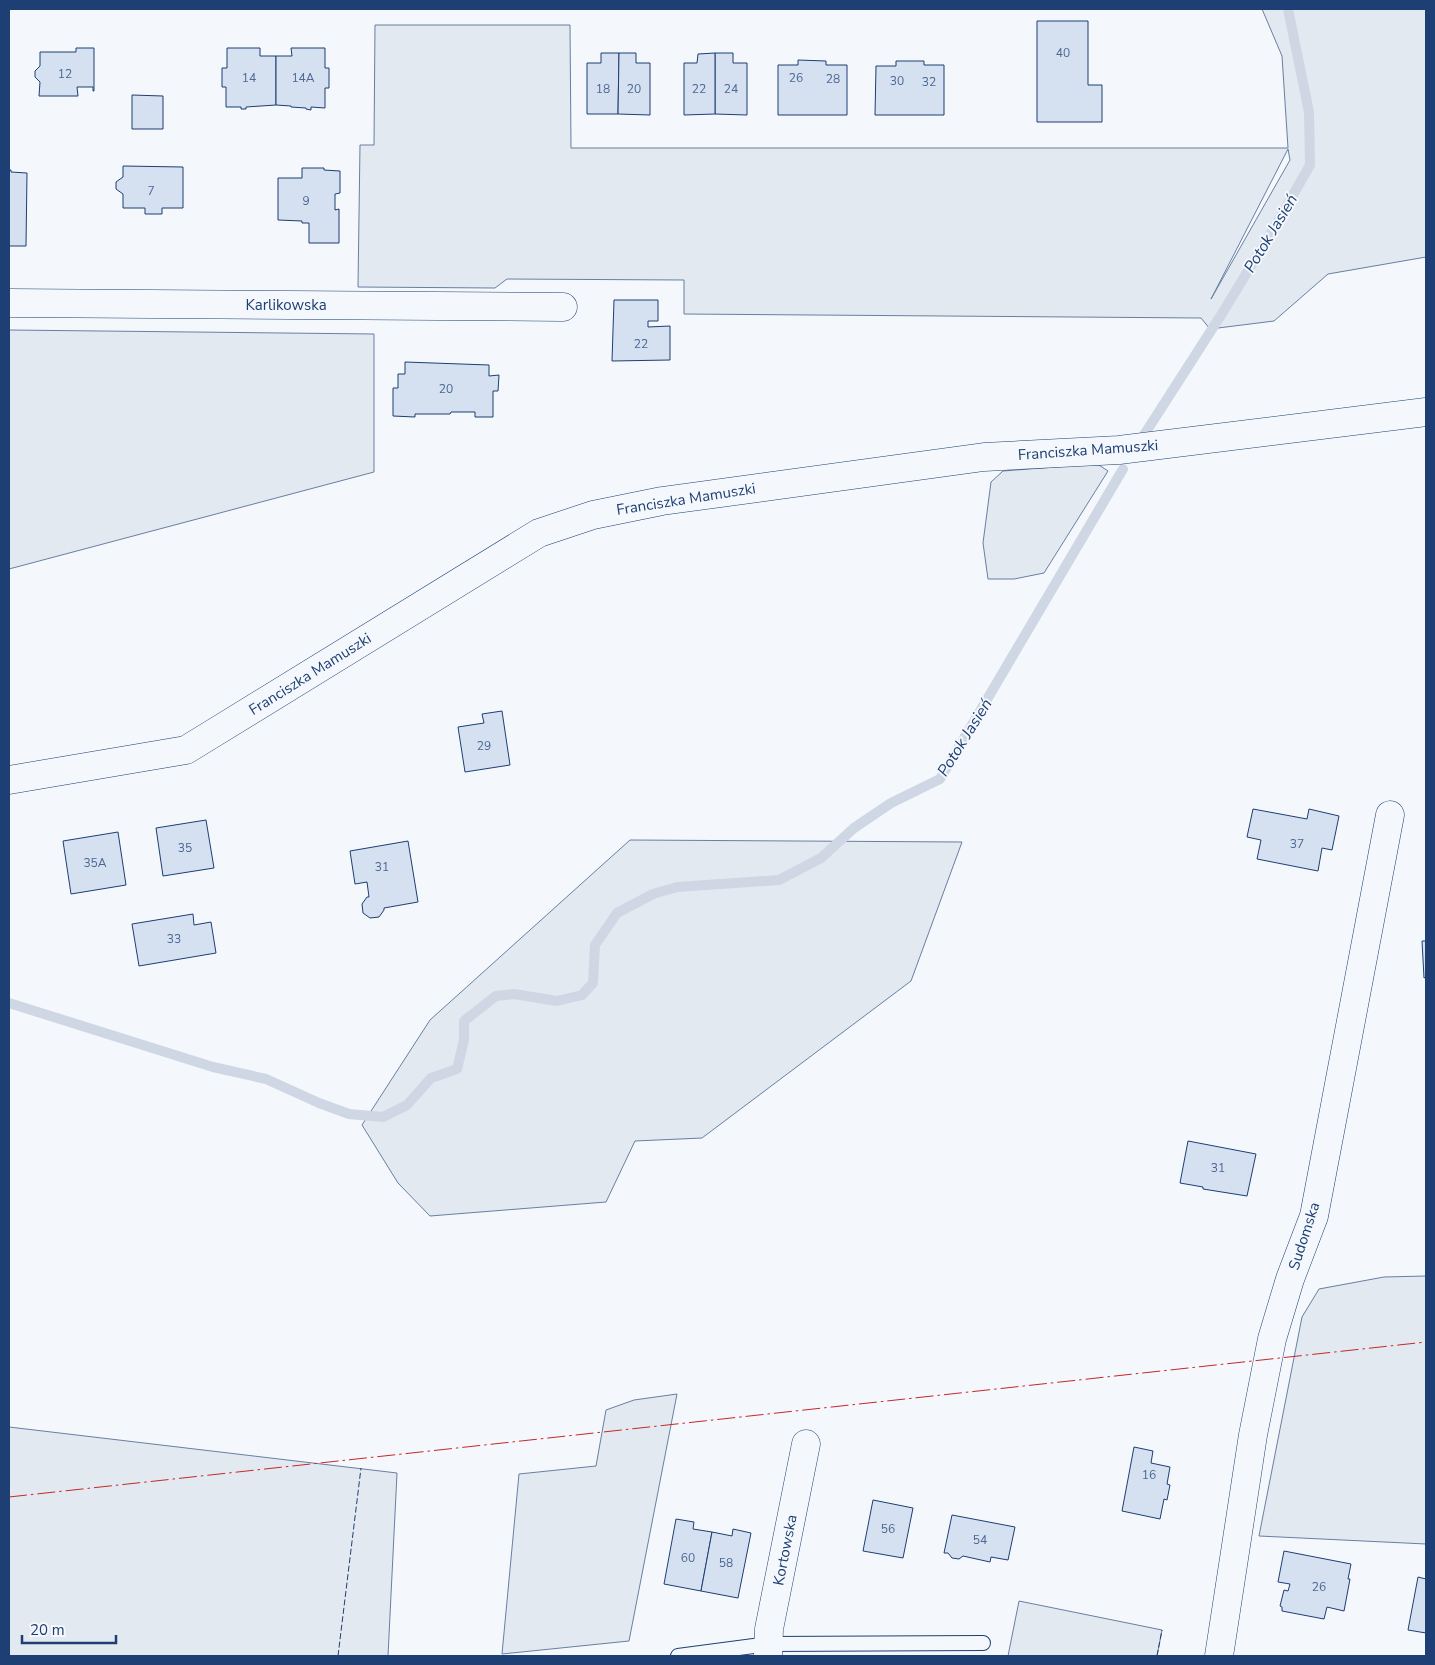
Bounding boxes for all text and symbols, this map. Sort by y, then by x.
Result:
house number: 40 [1056,45,1070,61]
house number: 12 [58,66,72,82]
house number: 14 [242,70,256,86]
house number: 14A [291,70,315,86]
house number: 26 [789,70,803,86]
house number: 28 [826,71,840,87]
house number: 30 [890,73,904,89]
house number: 32 [922,74,936,90]
house number: 18 [596,81,610,97]
house number: 20 [627,81,641,97]
house number: 22 [692,81,706,97]
house number: 24 [724,81,738,97]
house number: 7 [147,183,155,199]
water label: Potok Jasień [1239,190,1303,277]
house number: 9 [302,193,310,209]
street label: Karlikowska [245,295,327,315]
house number: 22 [634,336,648,352]
house number: 20 [439,381,453,397]
street label: Franciszka Mamuszki [1017,435,1159,465]
street label: Franciszka Mamuszki [615,478,757,520]
street label: Franciszka Mamuszki [245,628,375,720]
water label: Potok Jasień [932,694,997,781]
house number: 29 [477,738,491,754]
house number: 37 [1290,836,1304,852]
house number: 35 [178,840,192,856]
house number: 35A [83,855,107,871]
house number: 31 [375,859,389,875]
house number: 33 [167,931,181,947]
house number: 31 [1211,1160,1225,1176]
street label: Sudomska [1284,1200,1324,1272]
house number: 16 [1142,1467,1156,1483]
street label: Kortowska [768,1513,802,1587]
house number: 56 [881,1521,895,1537]
house number: 54 [973,1532,987,1548]
house number: 60 [681,1550,695,1566]
house number: 58 [719,1555,733,1571]
house number: 26 [1312,1579,1326,1595]
scale bar [22,1612,116,1644]
text: 20 m [30,1620,65,1640]

